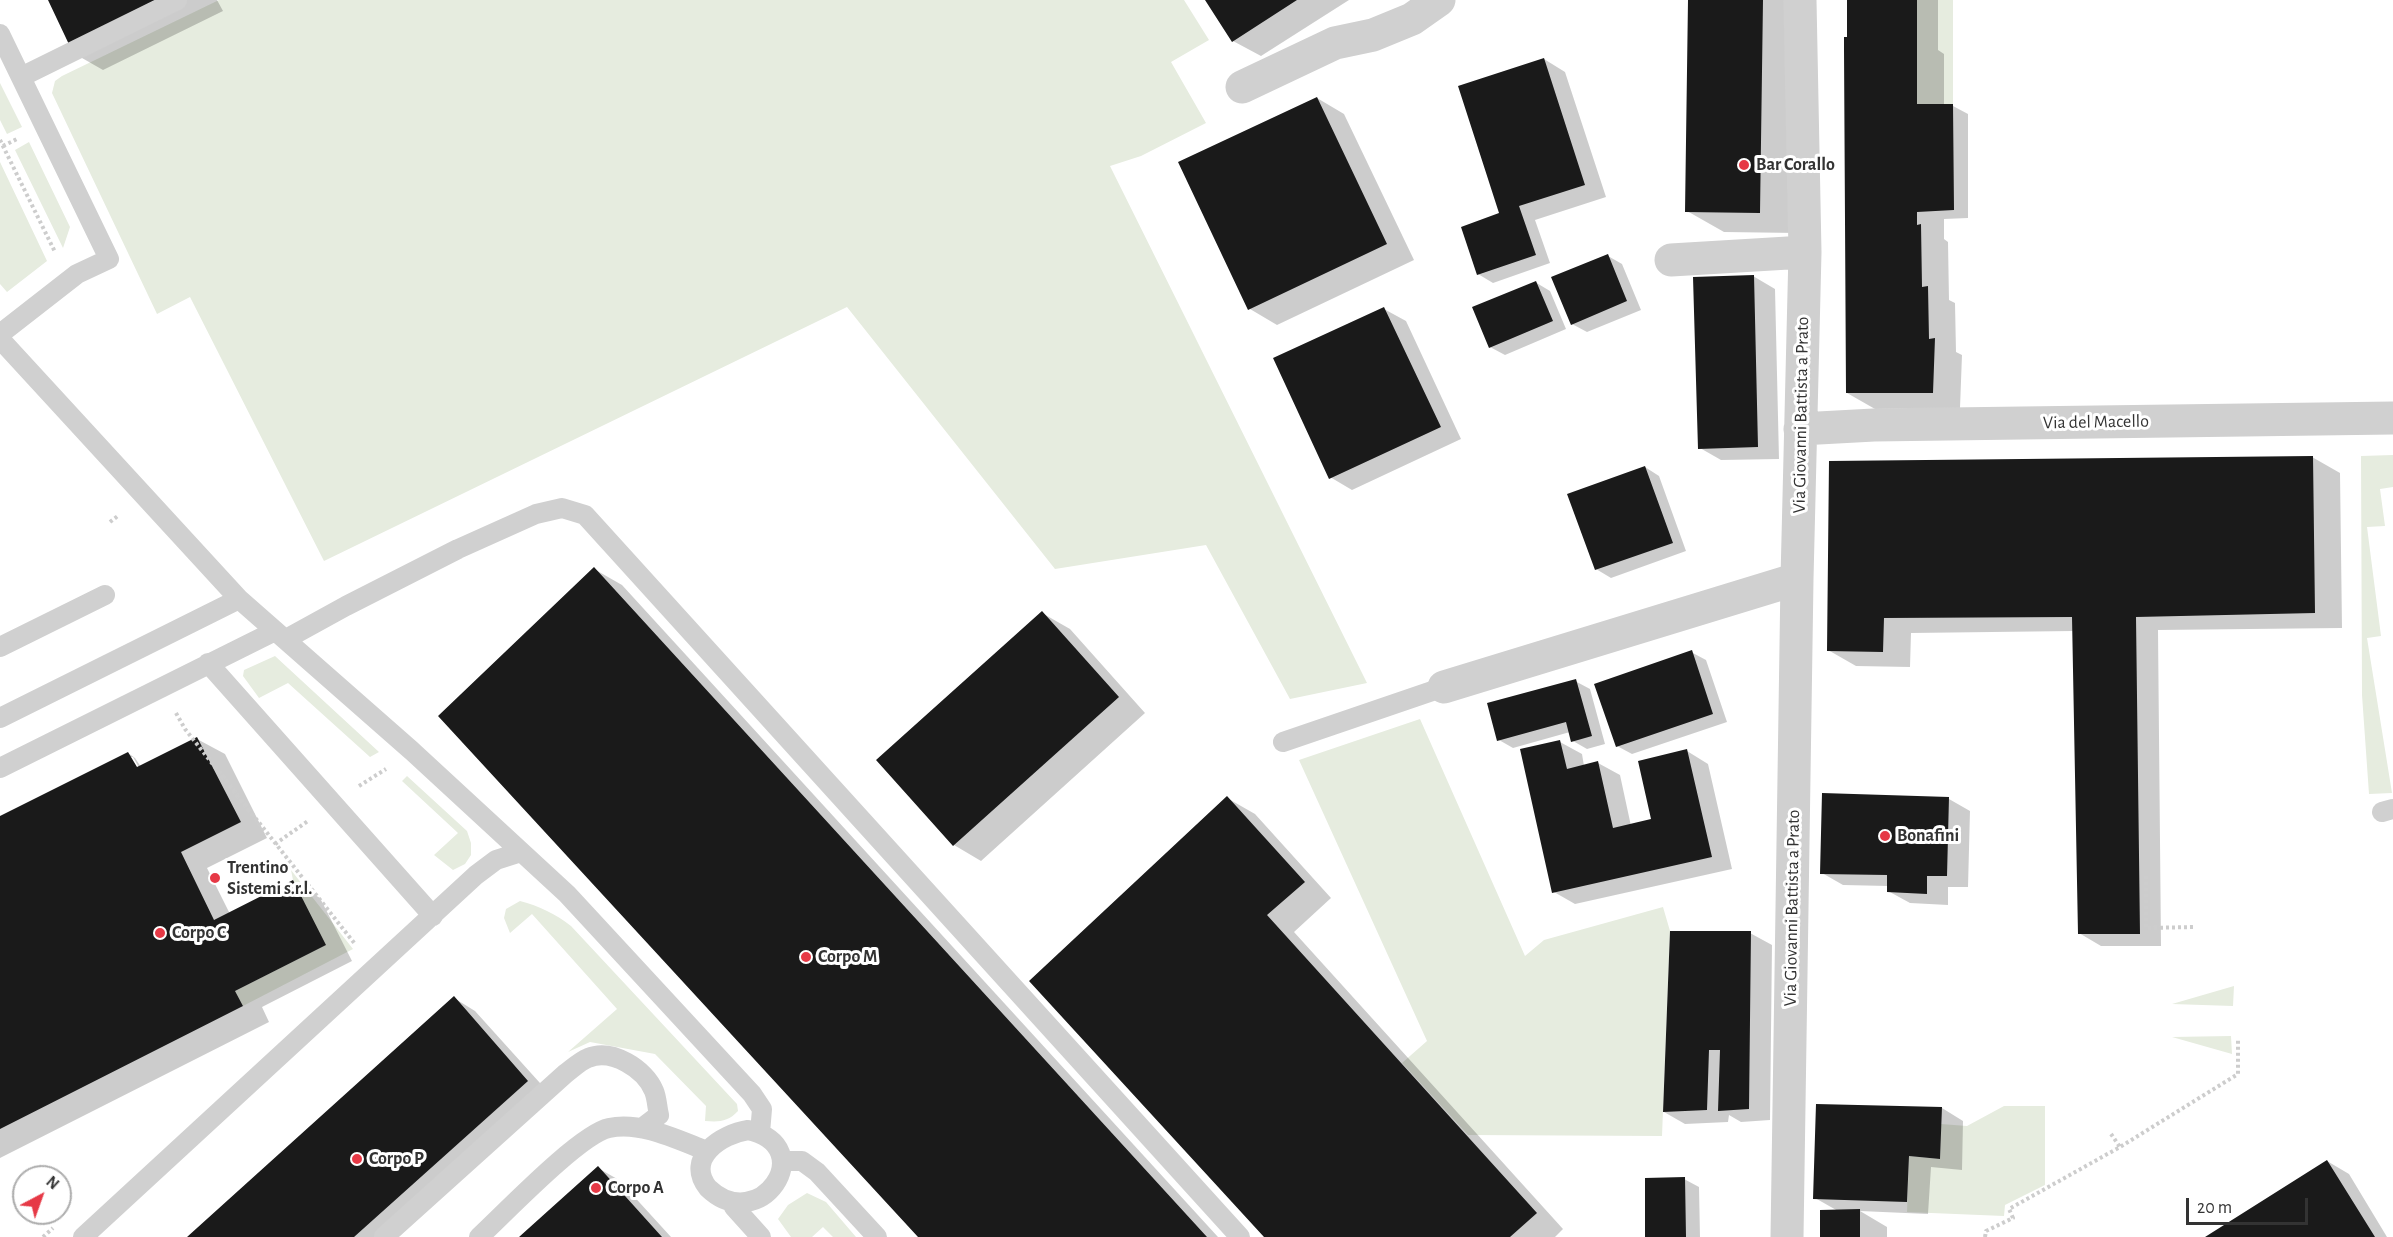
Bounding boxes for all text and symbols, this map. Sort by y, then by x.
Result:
place label: Bar Corallo [1756,154,1835,176]
marker: Bar Corallo [1737,158,1751,172]
street label: Via Giovanni Battista a Prato [1788,316,1814,514]
street label: Via del Macello [2043,410,2149,434]
street label: Via Giovanni Battista a Prato [1779,809,1805,1007]
place label: Bonafini [1897,825,1959,847]
marker: Bonafini [1878,829,1892,843]
place label: Trentino Sistemi s.r.l. [227,857,312,900]
marker: Trentino Sistemi s.r.l. [208,871,222,885]
place label: Corpo C [172,922,226,944]
marker: Corpo C [153,926,167,940]
place label: Corpo M [818,946,877,968]
marker: Corpo M [799,950,813,964]
place label: Corpo P [369,1148,424,1170]
marker: Corpo P [350,1152,364,1166]
north arrow [12,1165,72,1225]
text: N [43,1173,62,1193]
place label: Corpo A [608,1177,664,1199]
marker: Corpo A [589,1181,603,1195]
scale bar [2189,1186,2310,1224]
text: 20 m [2197,1199,2232,1217]

